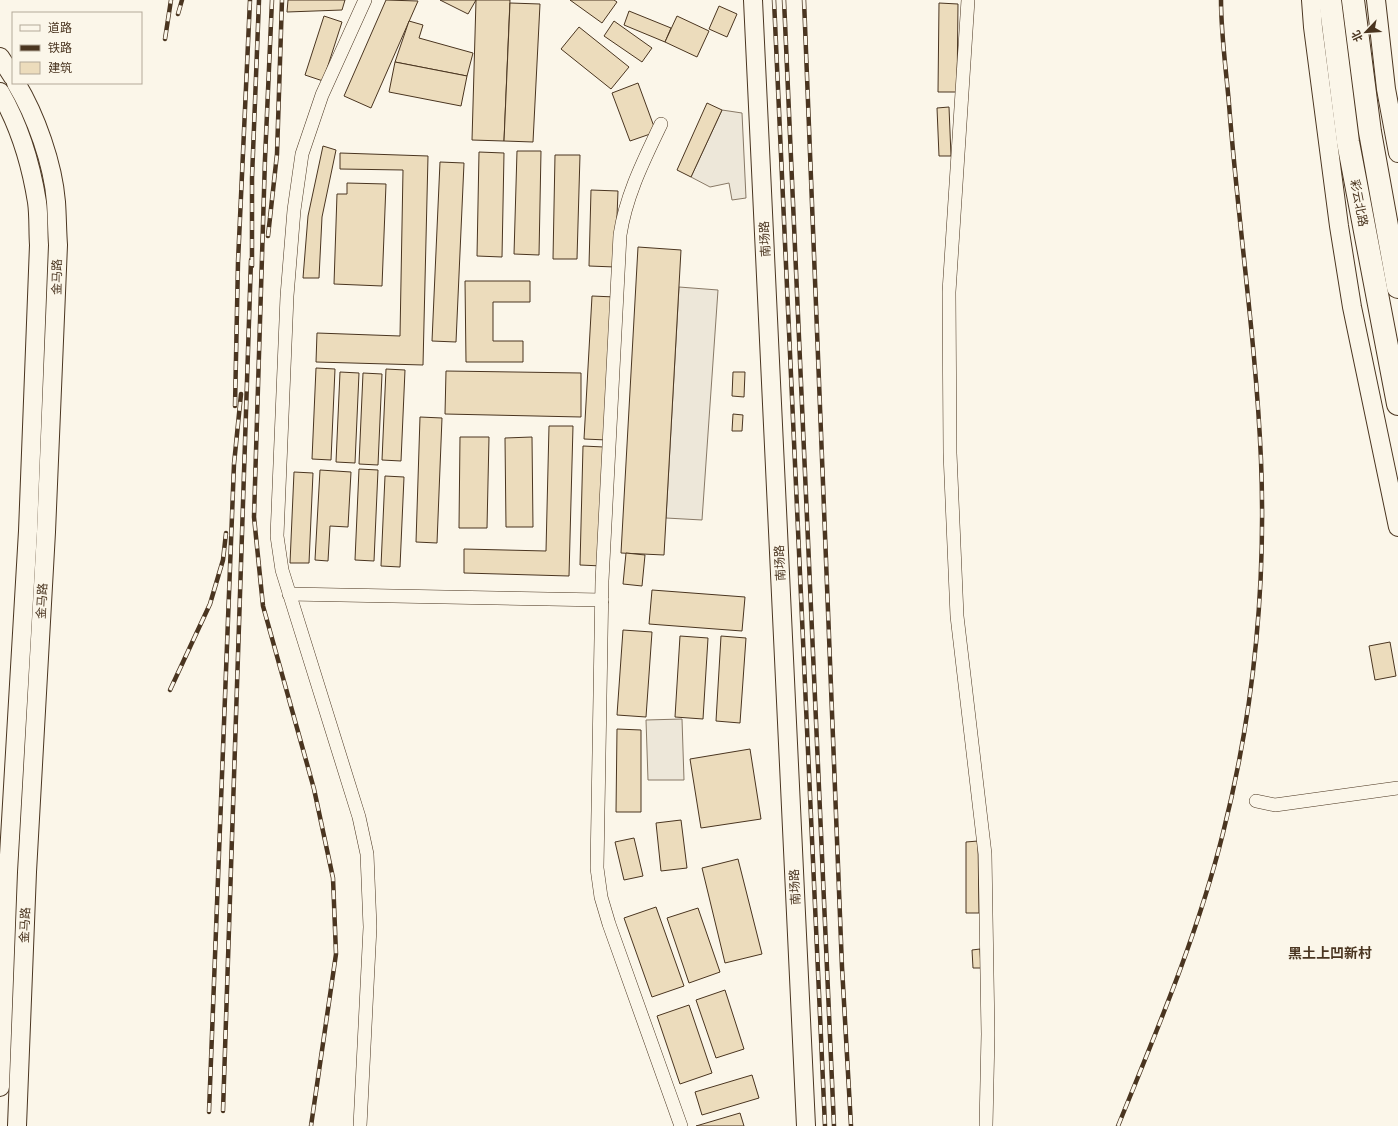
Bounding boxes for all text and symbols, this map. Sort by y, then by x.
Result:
legend [12,12,142,84]
north arrow [1346,12,1386,52]
text: 道路 [48,21,72,34]
text: 北 [1350,29,1365,43]
text: 铁路 [48,41,72,54]
text: 建筑 [48,61,72,74]
street label: 彩云北路 [1349,178,1370,228]
street label: 南场路 [757,221,772,257]
street label: 金马路 [50,259,63,295]
street label: 南场路 [772,545,787,581]
street label: 金马路 [34,583,49,619]
street label: 南场路 [787,869,802,905]
street label: 金马路 [17,907,32,943]
district label: 黑土上凹新村 [1288,945,1372,961]

